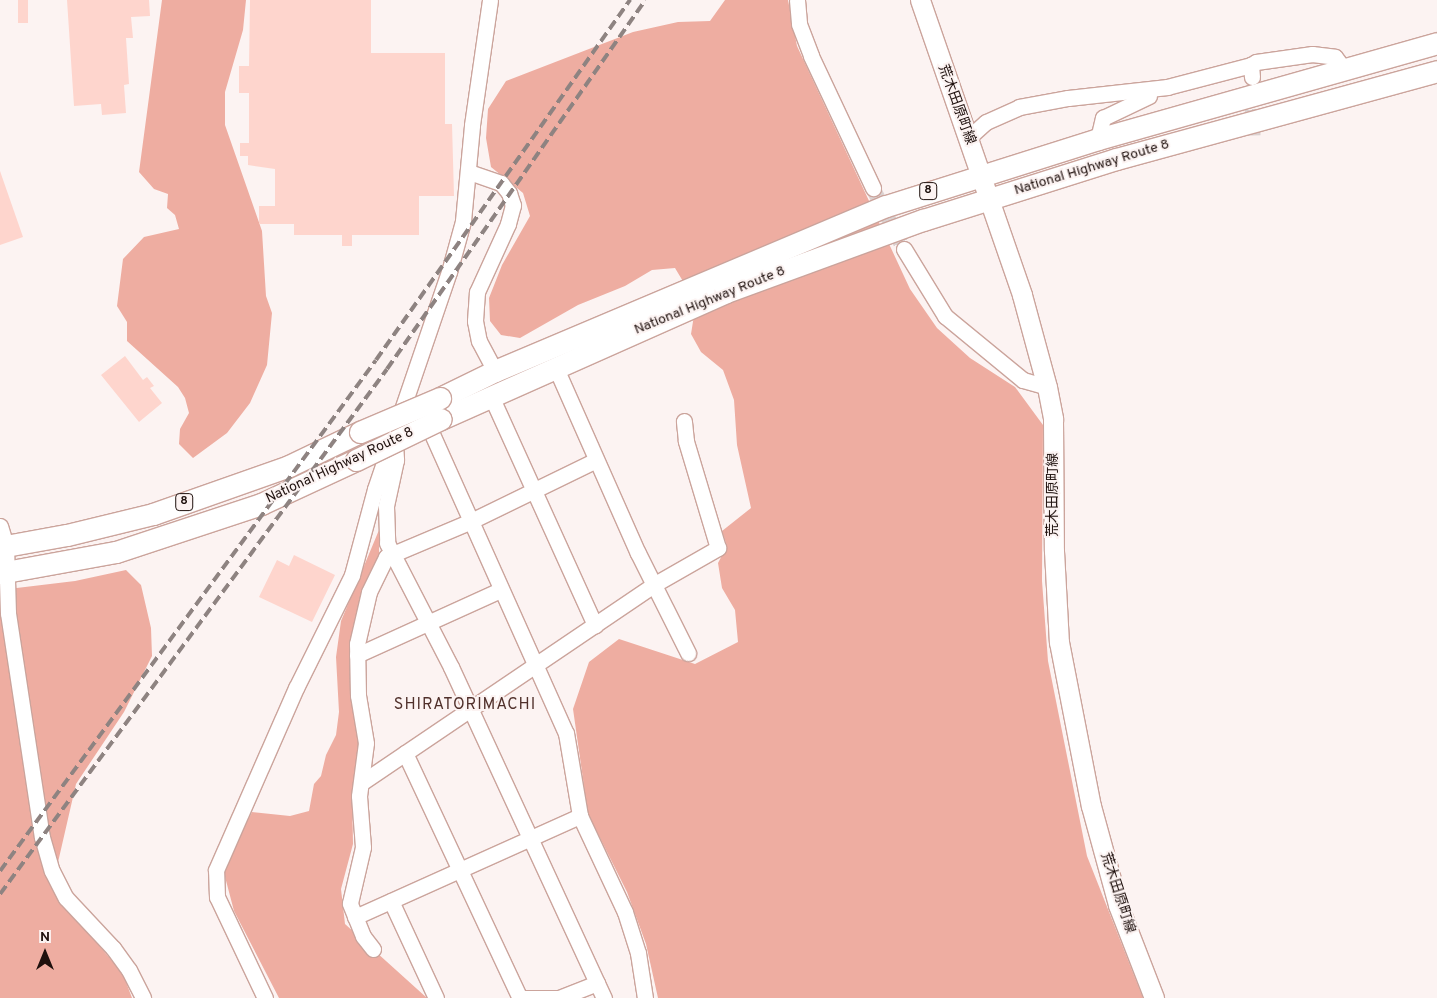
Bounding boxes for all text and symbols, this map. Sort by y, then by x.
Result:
street label: 荒木田原町線 [934,63,978,147]
street label: National Highway Route 8 [1012,136,1172,200]
road number: 8 [918,182,938,200]
street label: National Highway Route 8 [632,263,788,339]
street label: National Highway Route 8 [263,424,417,508]
street label: 荒木田原町線 [1046,453,1062,537]
road number: 8 [174,492,194,512]
district label: SHIRATORIMACHI [392,695,538,715]
street label: 荒木田原町線 [1096,850,1138,936]
north arrow [20,928,70,978]
text: N [40,929,50,946]

